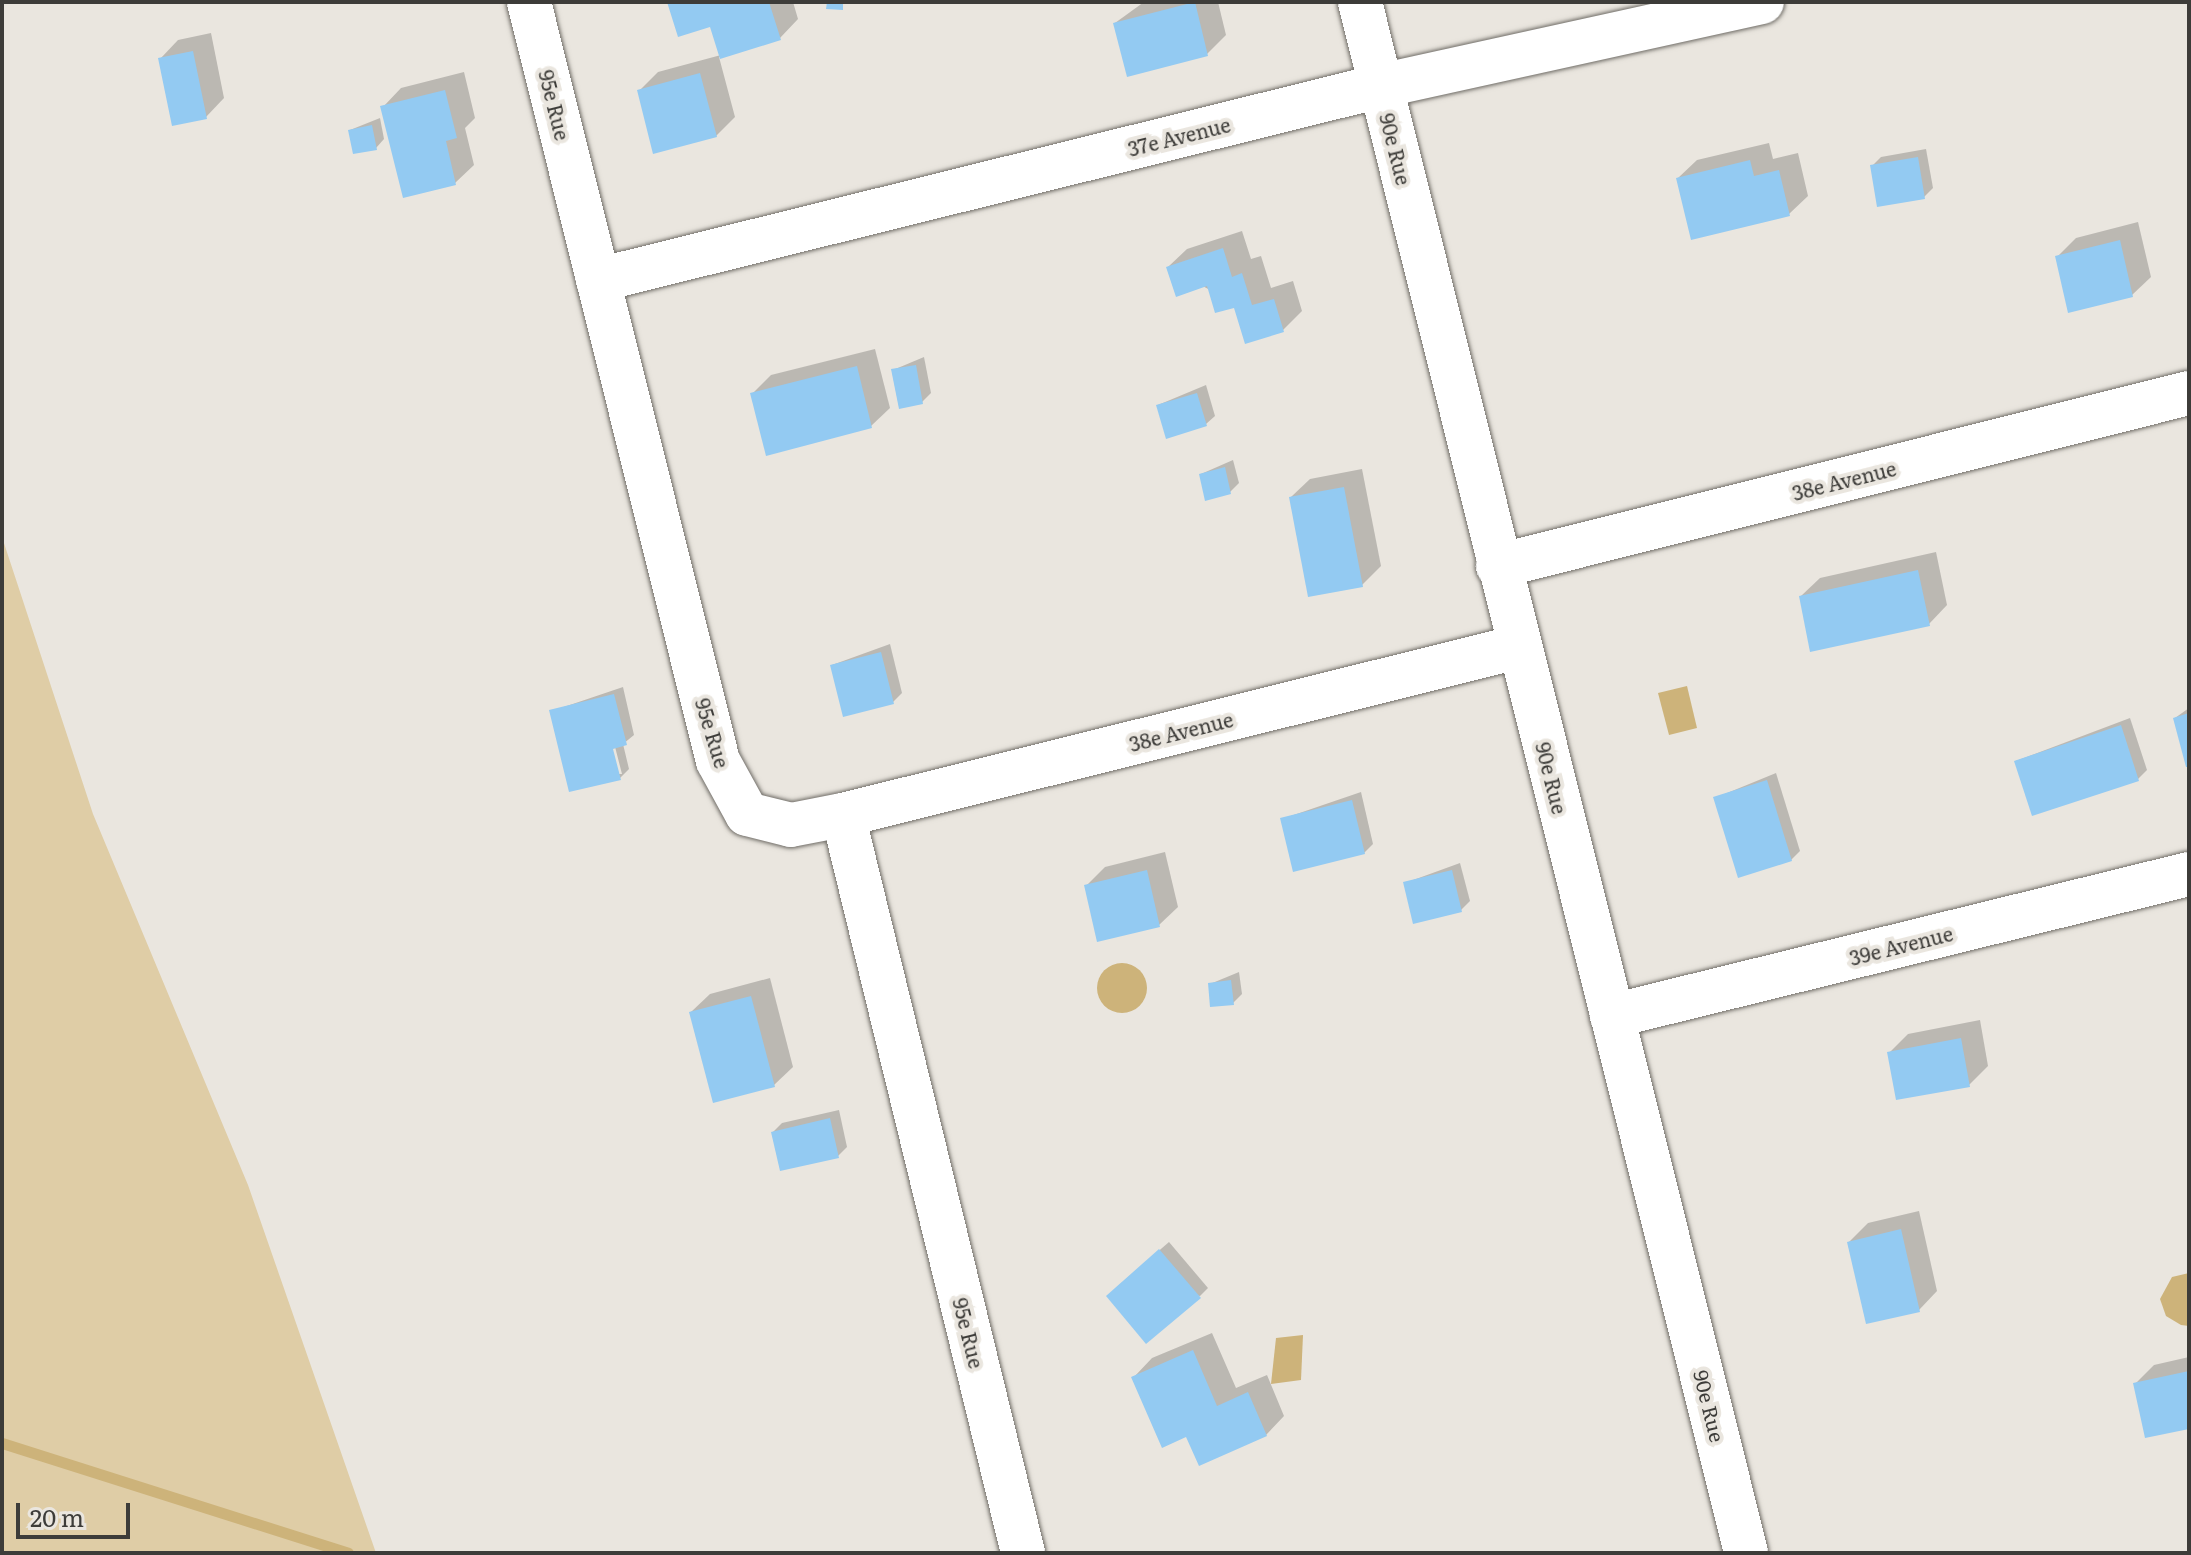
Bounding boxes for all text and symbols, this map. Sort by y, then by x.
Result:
street label: 95e Rue [535,67,575,143]
street label: 90e Rue [1376,111,1416,187]
street label: 37e Avenue [1125,112,1233,160]
street label: 38e Avenue [1789,455,1899,505]
street label: 95e Rue [691,695,735,771]
street label: 38e Avenue [1126,706,1236,756]
street label: 90e Rue [1532,740,1572,816]
street label: 39e Avenue [1847,921,1955,969]
street label: 95e Rue [949,1295,989,1371]
street label: 90e Rue [1690,1368,1730,1444]
scale bar [20,1487,134,1537]
text: 20 m [30,1499,84,1534]

